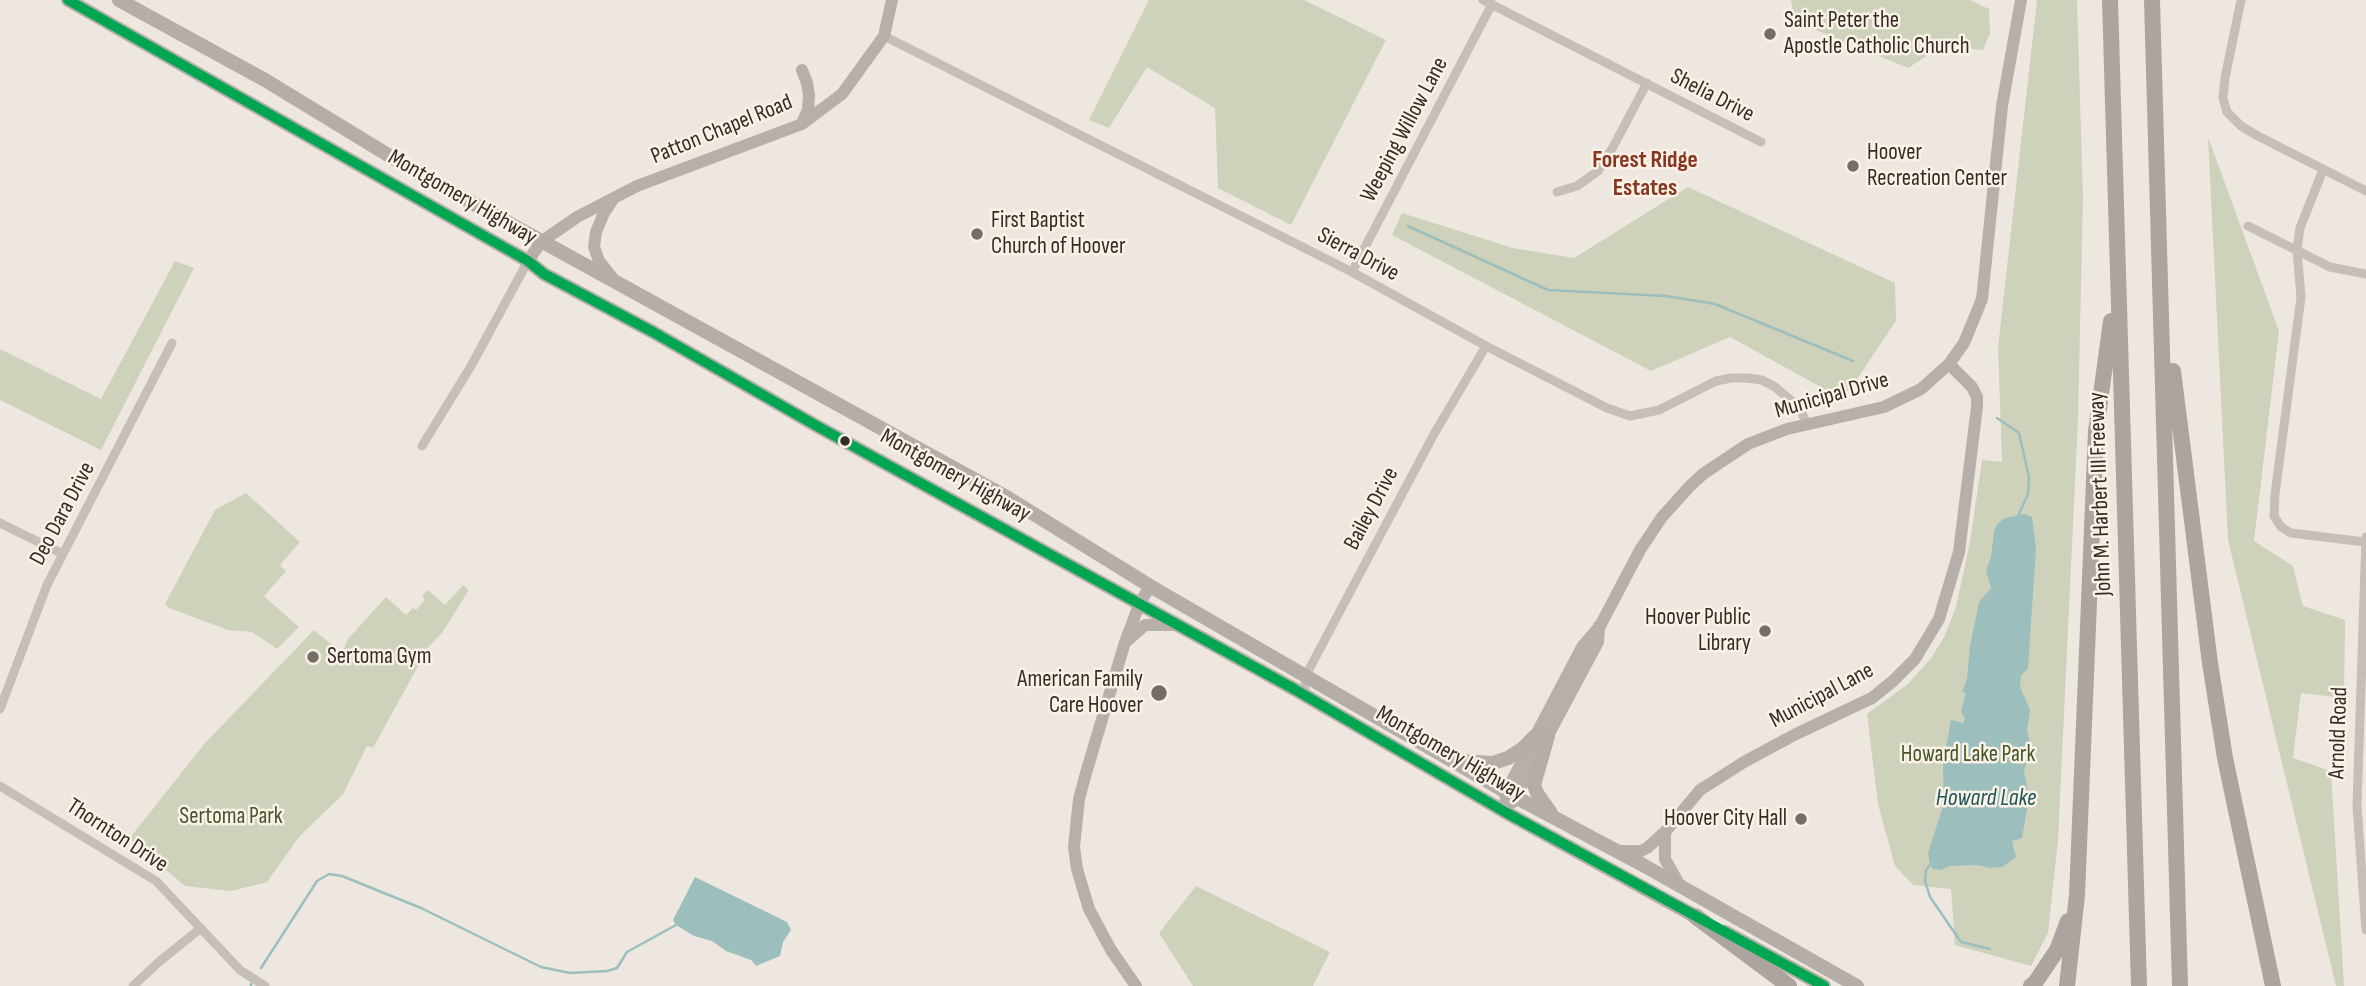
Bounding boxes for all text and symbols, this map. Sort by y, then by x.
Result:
place label: Saint Peter the Apostle Catholic Church [1784,7,1970,61]
marker: Saint Peter the Apostle Catholic Church [1762,26,1778,42]
street label: Weeping Willow Lane [1355,53,1455,207]
street label: Shelia Drive [1665,63,1759,129]
street label: Patton Chapel Road [647,89,797,171]
place label: Hoover Recreation Center [1867,139,2007,193]
street label: Montgomery Highway [383,144,541,252]
district label: Forest Ridge Estates [1592,147,1698,203]
marker: Hoover Recreation Center [1845,158,1861,174]
place label: First Baptist Church of Hoover [991,207,1125,261]
street label: Sierra Drive [1312,222,1404,288]
marker: First Baptist Church of Hoover [969,226,985,242]
street label: Municipal Drive [1772,367,1892,425]
street label: John M. Harbert III Freeway [2084,392,2118,596]
street label: Montgomery Highway [875,423,1035,529]
unlabelled marker [838,434,852,448]
street label: Deo Dara Drive [24,458,102,570]
street label: Bailey Drive [1339,463,1405,555]
place label: Hoover Public Library [1645,604,1751,658]
marker: Hoover Public Library [1757,623,1773,639]
place label: Sertoma Gym [327,643,431,671]
marker: Sertoma Gym [305,649,321,665]
street label: Municipal Lane [1765,657,1879,735]
place label: American Family Care Hoover [1017,666,1143,720]
marker: American Family Care Hoover [1149,683,1169,703]
street label: Arnold Road [2324,686,2354,780]
street label: Montgomery Highway [1371,700,1529,808]
park label: Howard Lake Park [1901,741,2035,769]
water label: Howard Lake [1936,785,2036,813]
street label: Thornton Drive [61,793,173,879]
park label: Sertoma Park [179,803,283,831]
place label: Hoover City Hall [1664,805,1787,833]
marker: Hoover City Hall [1793,811,1809,827]

